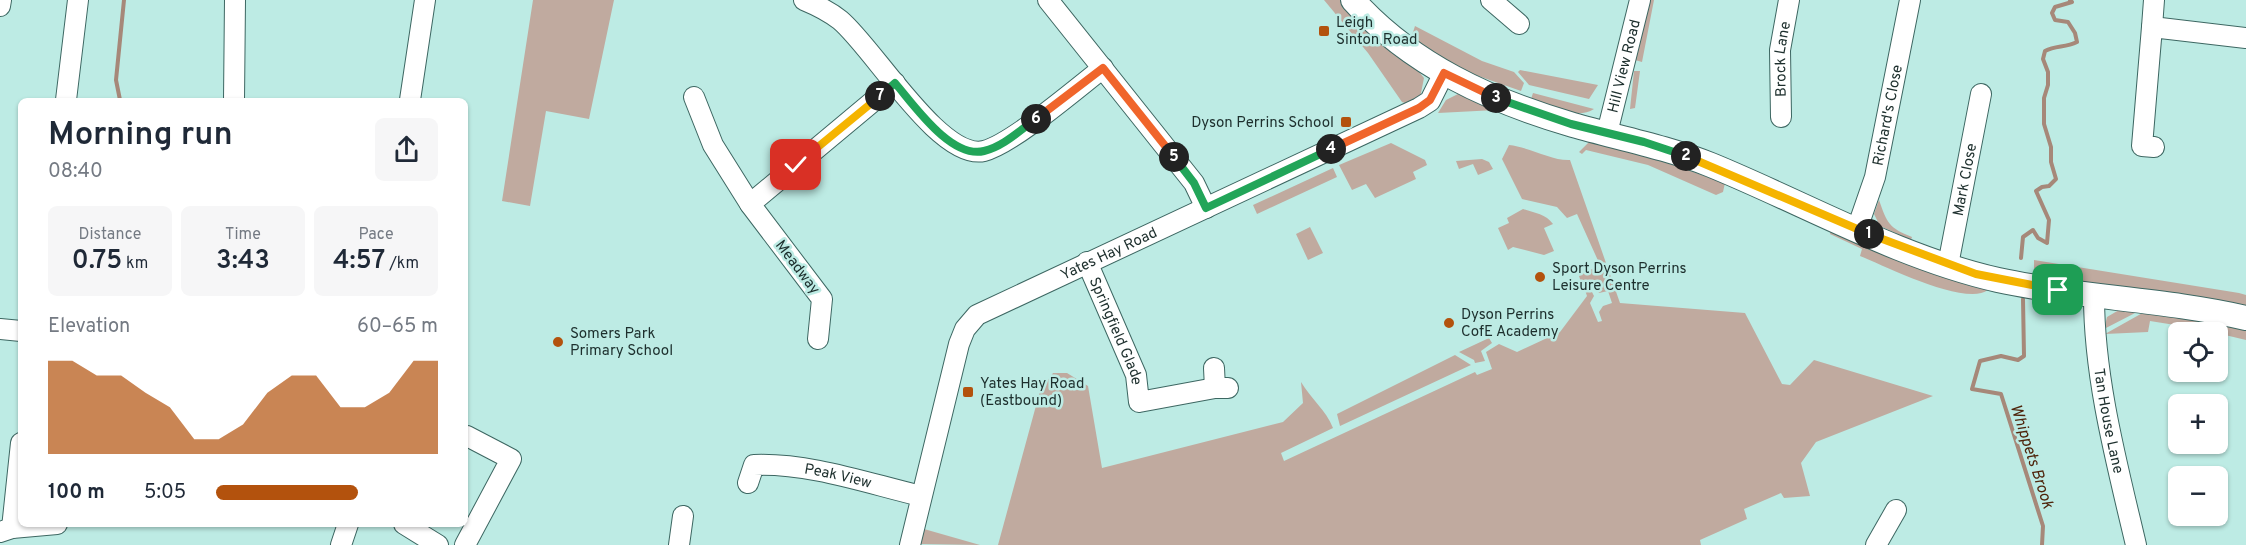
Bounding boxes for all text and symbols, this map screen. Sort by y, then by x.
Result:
place label: Leigh Sinton Road [1336,14,1418,50]
street label: Hill View Road [1604,18,1646,115]
street label: Brock Lane [1771,20,1796,97]
marker: Leigh Sinton Road [1317,24,1331,38]
street label: Richard's Close [1869,63,1908,168]
pin: 7 [865,81,895,111]
pin: 3 [1481,83,1511,113]
text: 7 [876,86,884,106]
text: 3 [1491,88,1501,108]
pin: 6 [1021,104,1051,134]
text: 6 [1031,109,1041,129]
place label: Dyson Perrins School [1191,114,1334,133]
text: Morning run [48,115,233,157]
marker: Dyson Perrins School [1339,115,1353,129]
button: share [375,118,438,181]
pin: 4 [1316,134,1346,164]
pin [770,139,821,190]
text: 4 [1326,139,1336,159]
pin: 2 [1671,141,1701,171]
pin: 5 [1159,142,1189,172]
street label: Mark Close [1950,142,1982,218]
text: 2 [1681,146,1691,166]
text: 5 [1169,147,1179,167]
icon: check [779,148,812,181]
text: 08:40 [48,159,103,185]
pin: 1 [1854,219,1884,249]
street label: Yates Hay Road [1058,224,1161,285]
text: 1 [1866,224,1872,244]
text: Distance [79,225,141,245]
text: Time [225,225,261,245]
text: Pace [358,225,394,245]
street label: Meadway [770,237,823,299]
text: 0.75 [72,245,122,278]
text: 3:43 [216,245,270,278]
text: 4:57 [333,245,385,278]
text: km [122,254,148,274]
text: /km [385,254,419,274]
place label: Sport Dyson Perrins Leisure Centre [1552,260,1687,296]
pin [2032,264,2083,315]
marker: Sport Dyson Perrins Leisure Centre [1533,270,1547,284]
icon: arrive [2041,273,2074,306]
street label: Springfield Glade [1084,275,1145,386]
place label: Dyson Perrins CofE Academy [1461,306,1559,342]
text: Elevation [48,314,130,340]
text: 60–65 m [357,314,438,340]
marker: Dyson Perrins CofE Academy [1442,316,1456,330]
map controls [2168,322,2228,526]
button: locate [2168,322,2228,382]
place label: Somers Park Primary School [570,325,673,361]
marker: Somers Park Primary School [551,335,565,349]
street label: Tan House Lane [2088,367,2127,476]
place label: Yates Hay Road (Eastbound) [980,375,1084,411]
marker: Yates Hay Road (Eastbound) [961,385,975,399]
button: + [2168,394,2228,454]
water label: Whippets Brook [2005,402,2058,512]
street label: Peak View [803,460,874,494]
button: − [2168,466,2228,526]
text: 100 m [48,480,105,506]
text: 5:05 [144,480,186,506]

